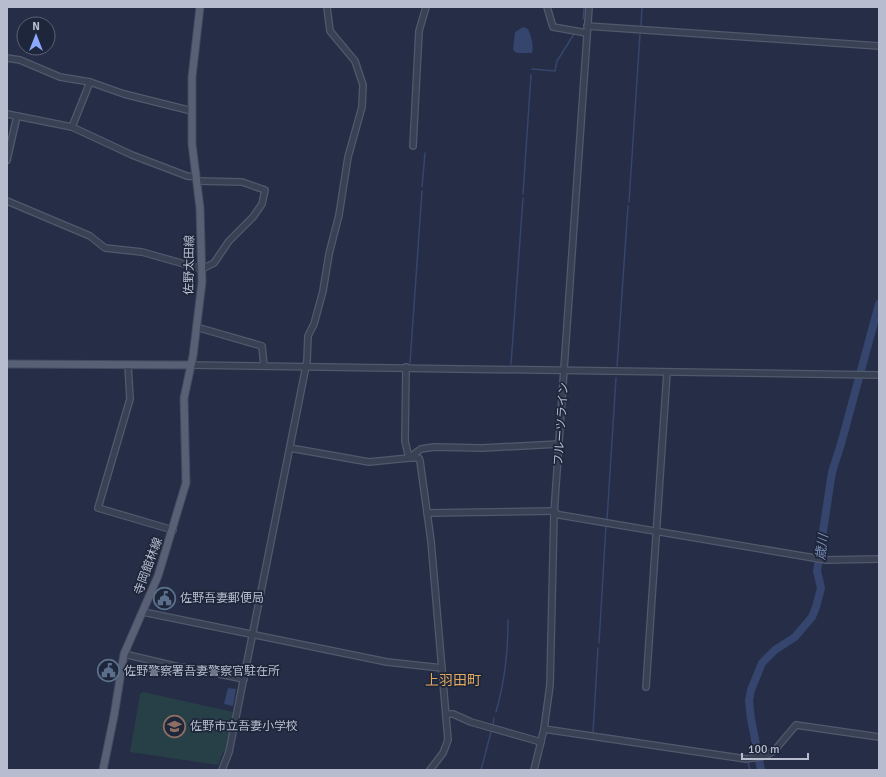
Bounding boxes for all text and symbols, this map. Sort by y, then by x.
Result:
north arrow [16,16,56,56]
text: N [32,20,40,33]
street label: 佐野太田線 [181,235,198,295]
street label: フルーツライン [551,382,572,466]
water label: 歳川 [812,531,832,561]
street label: 寺岡館林線 [131,535,166,597]
public building icon: 佐野吾妻郵便局 [152,585,178,611]
place label: 佐野吾妻郵便局 [180,591,264,606]
public building icon: 佐野警察署吾妻警察官駐在所 [96,658,122,684]
place label: 佐野警察署吾妻警察官駐在所 [124,664,280,679]
district label: 上羽田町 [425,672,481,689]
school or university icon: 佐野市立吾妻小学校 [161,713,187,739]
place label: 佐野市立吾妻小学校 [190,719,298,734]
scale bar [742,735,808,761]
text: 100 m [748,742,780,757]

